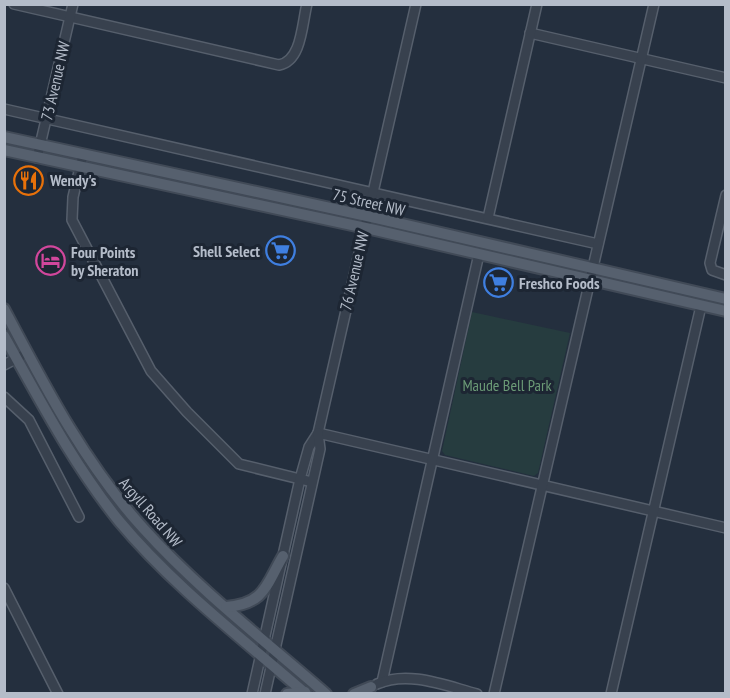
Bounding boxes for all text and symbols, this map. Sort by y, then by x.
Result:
street label: 73 Avenue NW [36,39,74,123]
restaurant icon: Wendy's [13,164,45,196]
place label: Wendy's [49,170,97,190]
street label: 75 Street NW [331,184,407,220]
street label: 76 Avenue NW [335,229,373,313]
supermarket icon: Shell Select [265,235,297,267]
place label: Shell Select [193,241,260,261]
place label: Four Points by Sheraton [71,242,138,280]
hotel icon: Four Points by Sheraton [34,245,66,277]
supermarket icon: Freshco Foods [482,267,514,299]
place label: Freshco Foods [519,273,600,293]
park label: Maude Bell Park [462,375,552,395]
street label: Argyll Road NW [115,473,187,551]

